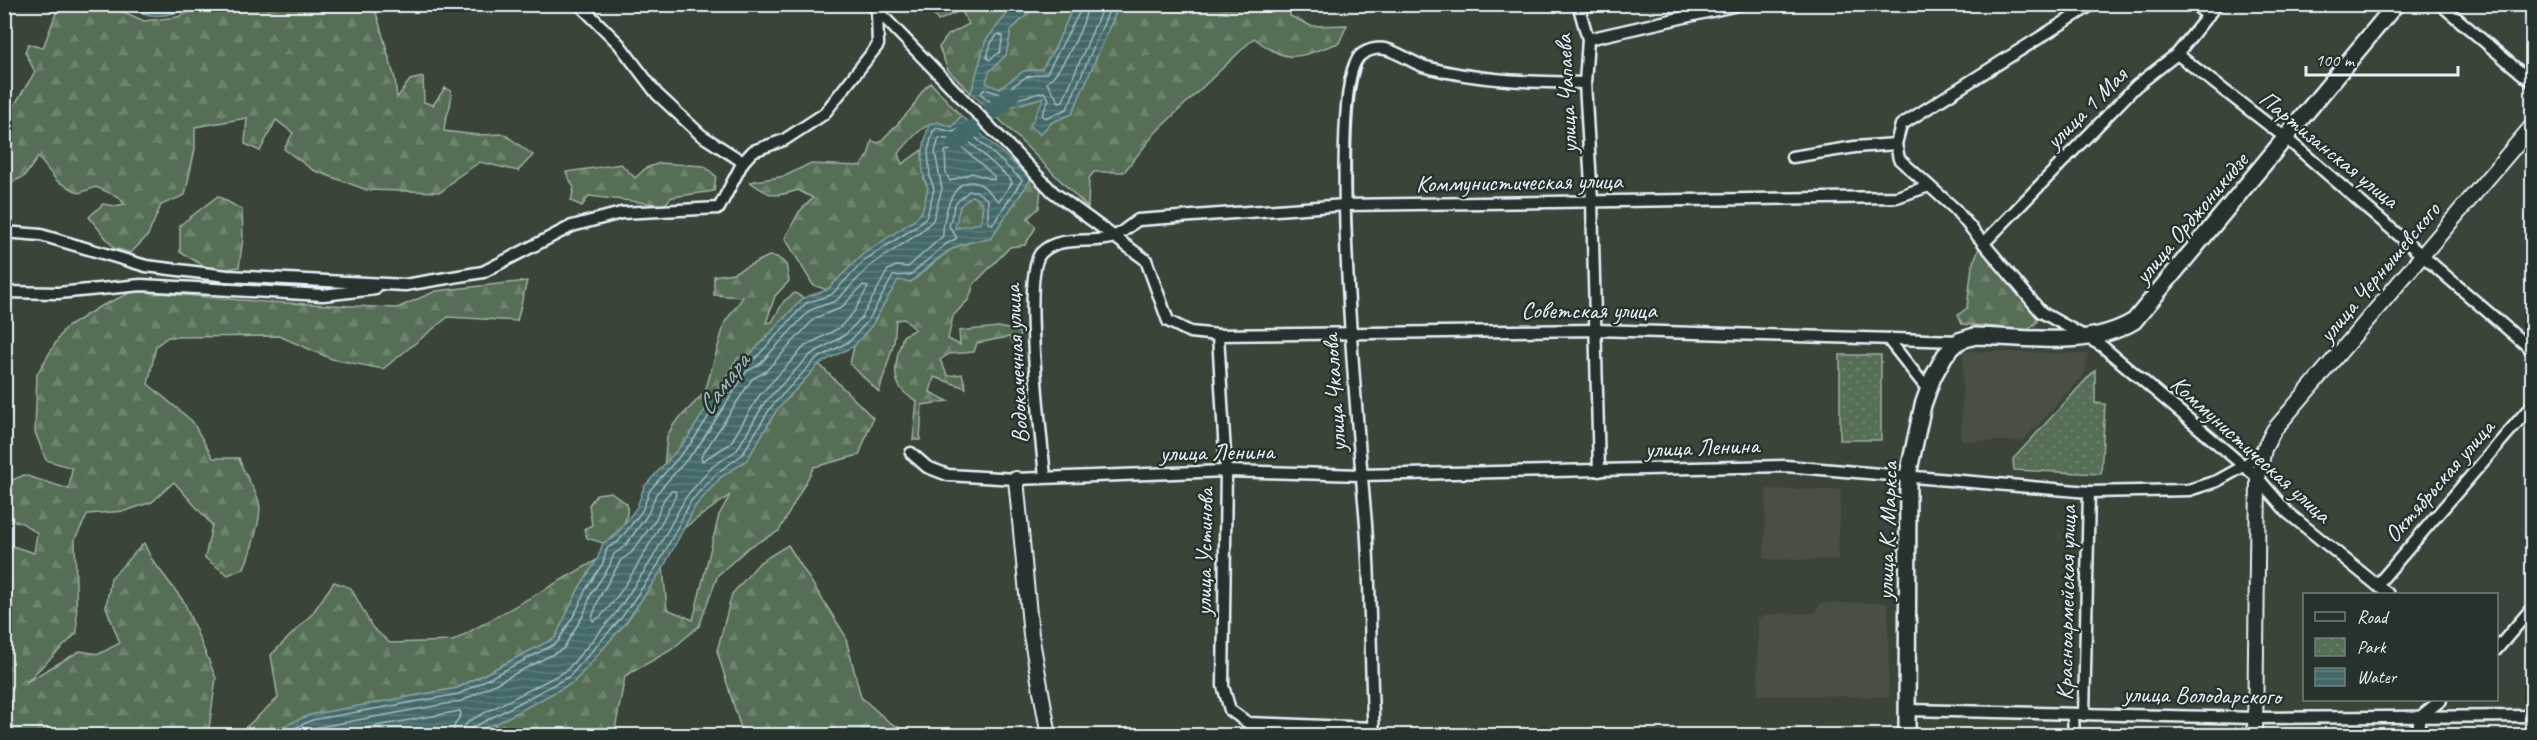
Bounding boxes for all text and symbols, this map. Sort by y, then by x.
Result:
street label: улица Чапаева [1548,32,1584,156]
scale bar [2306,39,2458,77]
text: 100 m [2315,49,2356,71]
street label: улица 1 Мая [2037,60,2134,157]
street label: Партизанская улица [2253,83,2406,215]
street label: улица Орджоникидзе [2126,145,2256,291]
street label: Коммунистическая улица [1415,165,1624,199]
street label: улица Чернышевского [2310,194,2447,350]
street label: Водокачечная улица [997,282,1035,444]
street label: Советская улица [1521,295,1658,325]
street label: улица Чкалова [1315,331,1353,455]
water label: Самара [689,344,759,421]
street label: Коммунистическая улица [2164,369,2339,530]
street label: Октябрьская улица [2377,412,2502,549]
street label: улица Ленина [1642,430,1762,464]
street label: улица Ленина [1158,436,1276,468]
street label: улица К. Маркса [1870,460,1904,603]
street label: улица Устинова [1188,486,1220,618]
street label: Красноармейская улица [2049,504,2083,701]
legend [2303,593,2498,701]
text: Road [2357,606,2390,628]
text: Park [2357,636,2387,658]
text: Water [2357,666,2398,688]
street label: улица Володарского [2121,679,2284,711]

